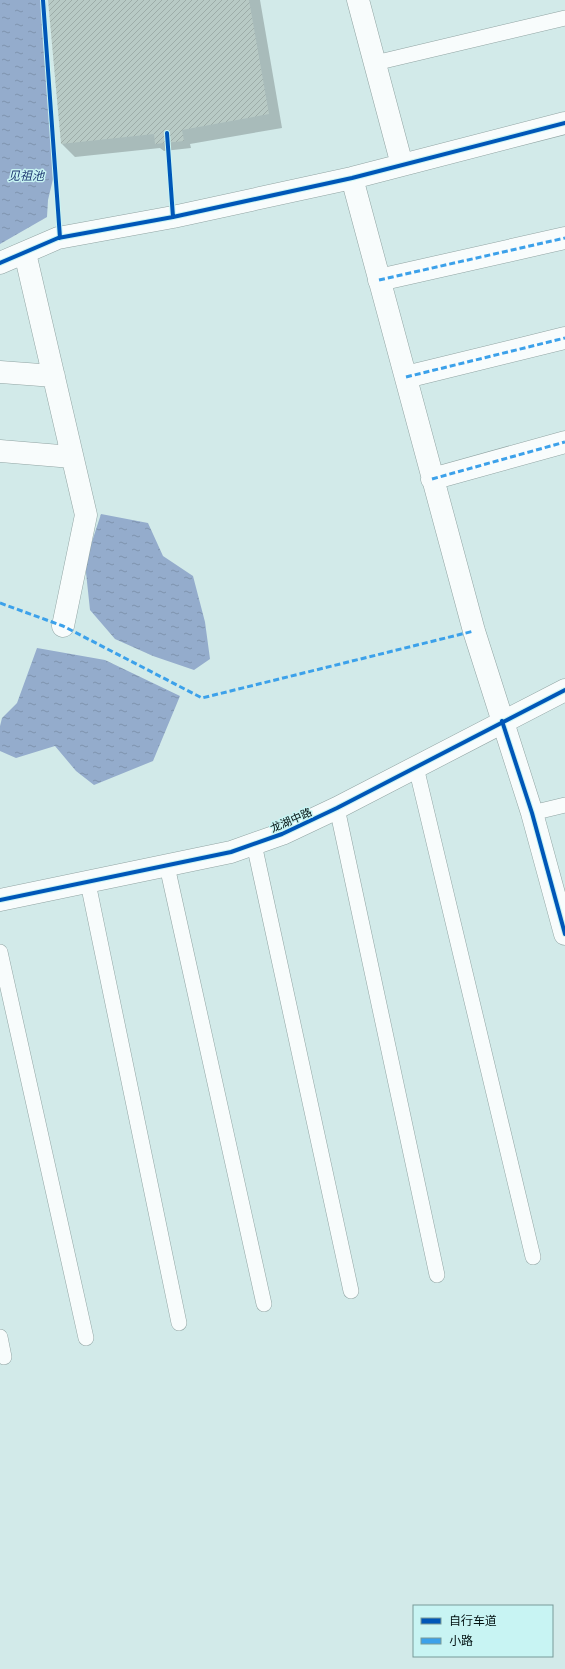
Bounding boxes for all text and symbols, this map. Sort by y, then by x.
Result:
water label: 见祖池 [8,168,45,183]
street label: 龙湖中路 [268,805,314,835]
legend [413,1605,553,1657]
text: 自行车道 [449,1613,497,1628]
text: 小路 [449,1633,473,1648]

